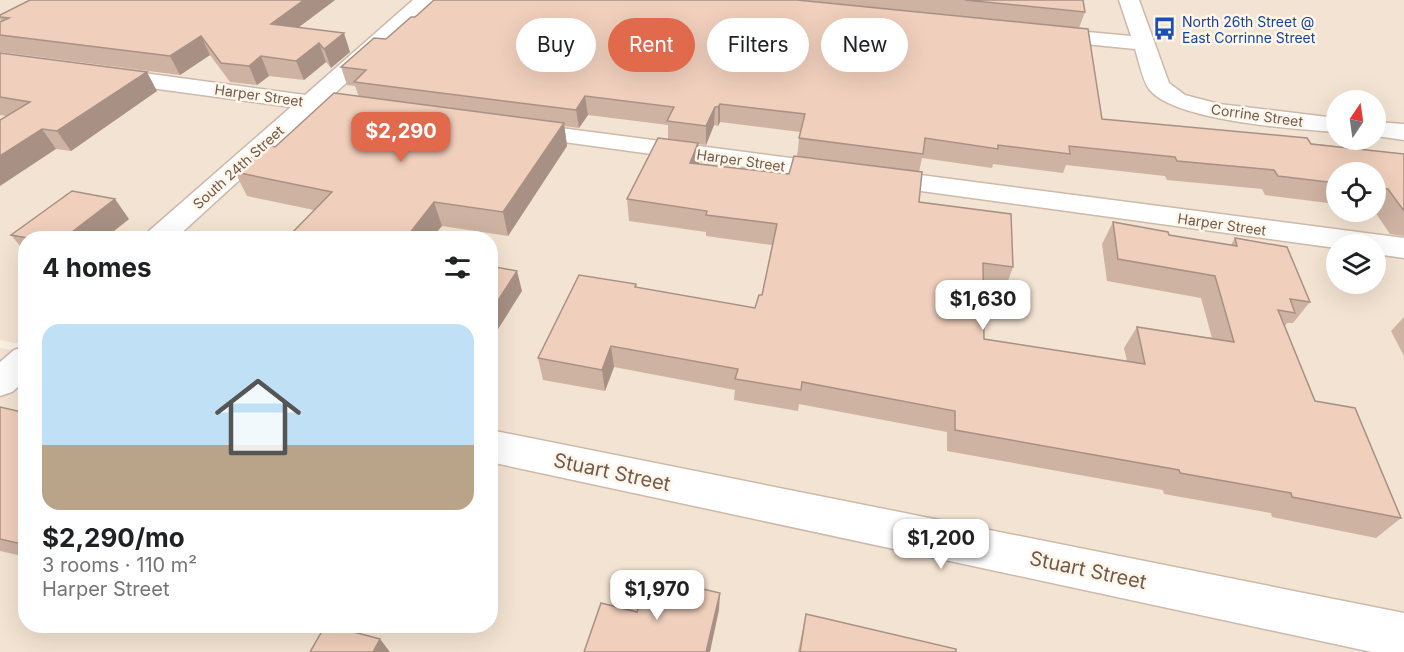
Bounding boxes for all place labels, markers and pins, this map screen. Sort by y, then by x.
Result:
place label: North 26th Street @ East Corrinne Street [1182,13,1316,46]
bus stop icon: North 26th Street @ East Corrinne Street [1151,16,1177,42]
pin: $2,290 [352,112,450,163]
pin: $1,630 [934,280,1032,331]
pin: $1,200 [892,519,990,570]
pin: $1,970 [608,570,706,621]

